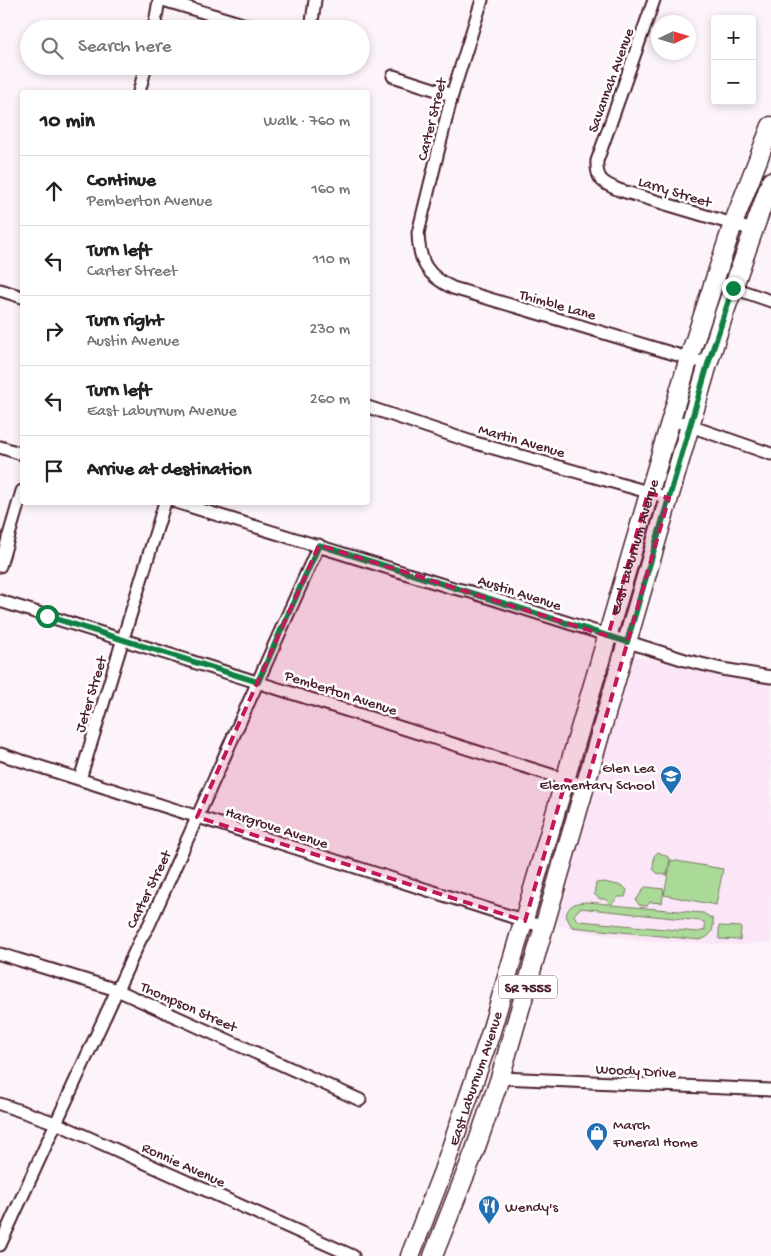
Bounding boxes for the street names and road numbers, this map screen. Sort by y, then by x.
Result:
street label: Savannah Avenue [585,26,639,135]
street label: Carter Street [414,74,452,163]
street label: Larry Street [636,173,715,213]
street label: Thimble Lane [516,286,598,326]
street label: Martin Avenue [476,421,567,463]
street label: East Laburnum Avenue [607,477,664,617]
street label: Austin Avenue [475,572,564,616]
street label: Jeter Street [72,653,113,735]
street label: Pemberton Avenue [281,667,399,721]
street label: Hargrove Avenue [223,804,330,854]
street label: Carter Street [123,846,177,932]
road number: SR 7555 [499,976,557,999]
street label: Thompson Street [136,978,241,1038]
street label: East Laburnum Avenue [445,1010,507,1149]
street label: Woody Drive [595,1061,677,1083]
street label: Ronnie Avenue [139,1139,228,1192]

